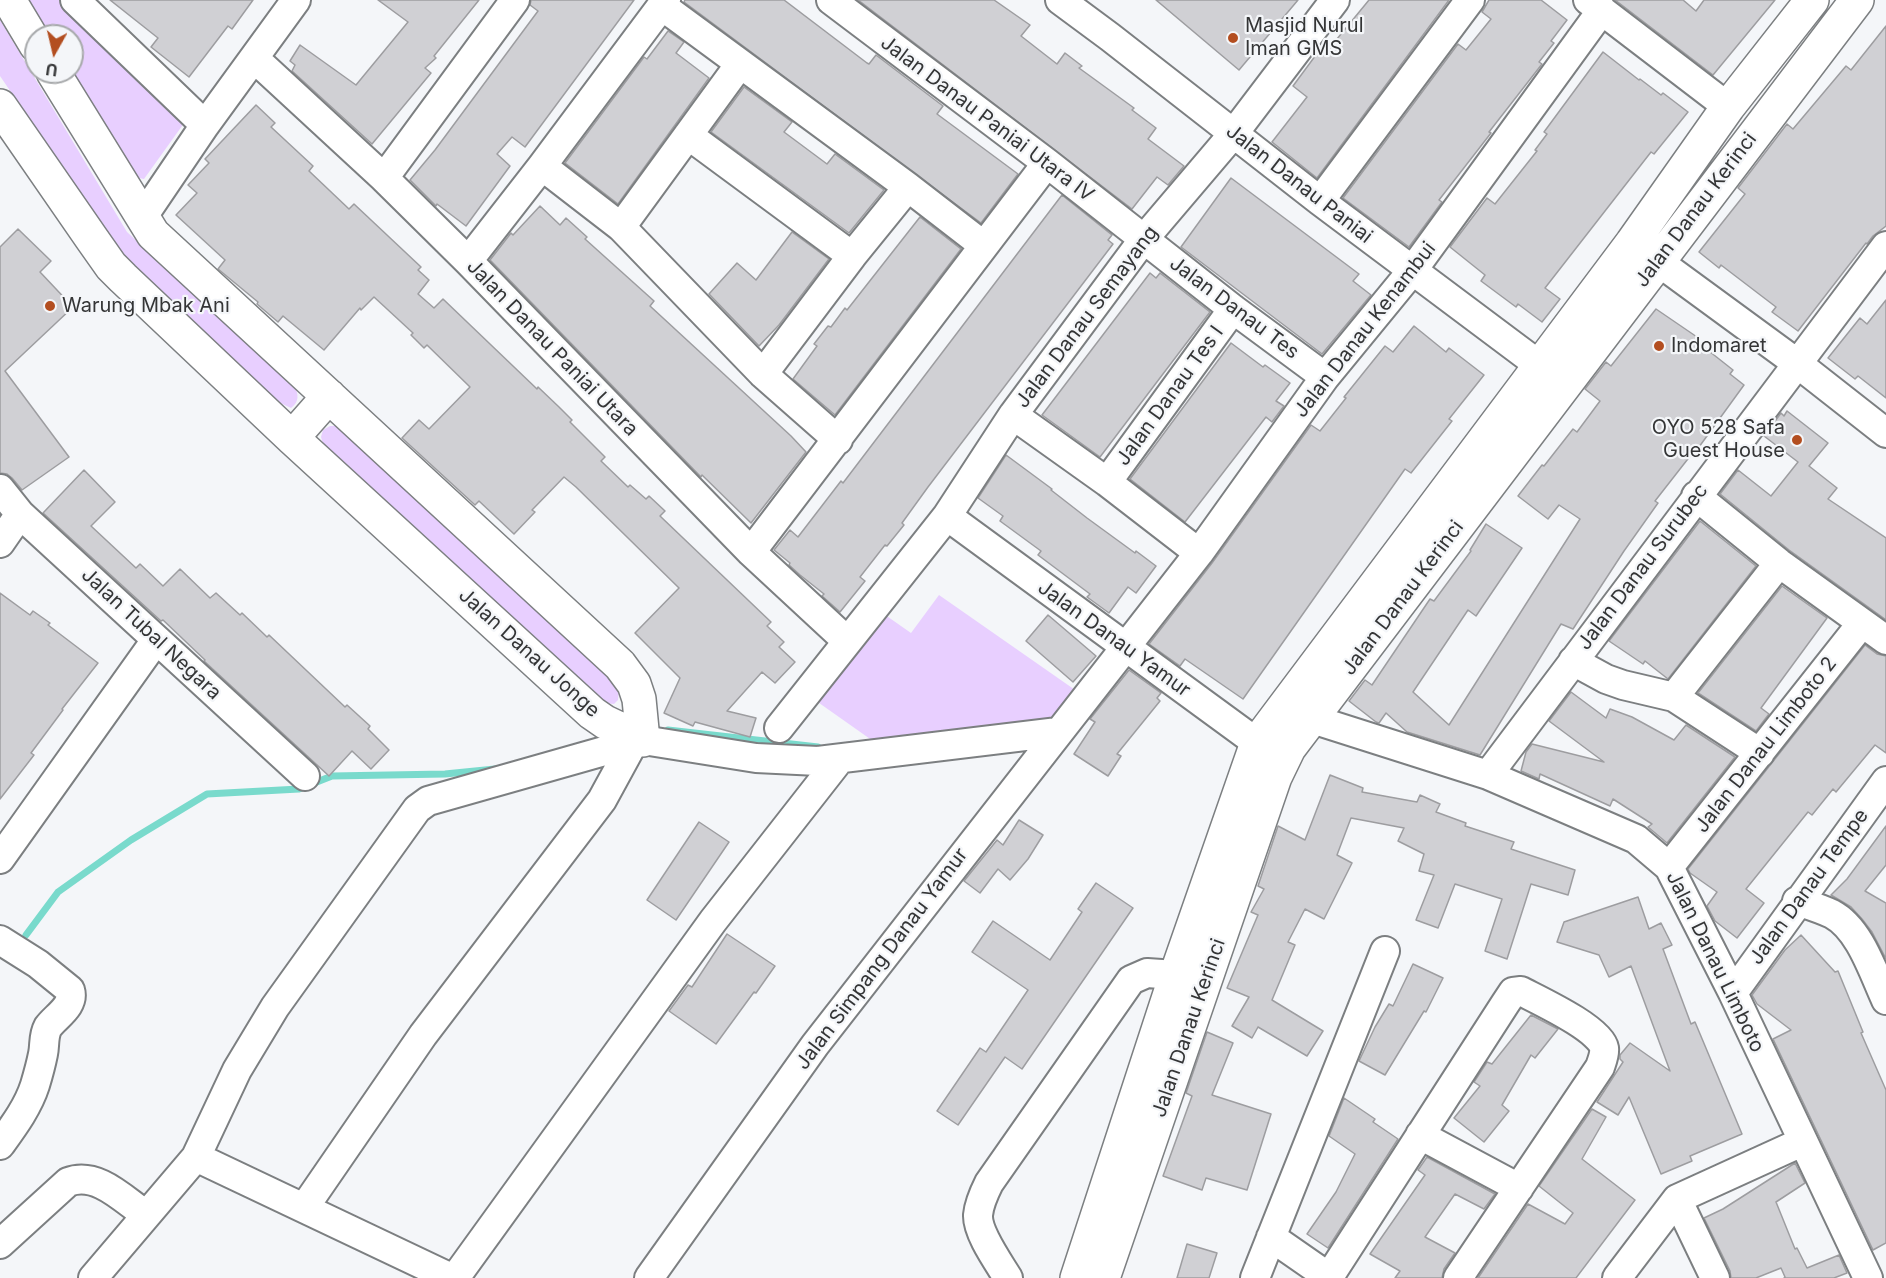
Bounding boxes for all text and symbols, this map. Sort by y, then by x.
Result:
place label: Masjid Nurul Iman GMS [1245,14,1364,61]
north arrow [24,24,84,84]
street label: Jalan Danau Paniai Utara IV [876,31,1098,207]
marker: Masjid Nurul Iman GMS [1226,31,1240,45]
text: U [45,59,59,81]
street label: Jalan Danau Paniai [1221,119,1377,249]
street label: Jalan Danau Kerinci [1630,128,1762,292]
street label: Jalan Danau Semayang [1011,221,1163,413]
street label: Jalan Danau Kenambui [1289,237,1441,423]
street label: Jalan Danau Tes [1165,252,1303,364]
street label: Jalan Danau Paniai Utara [461,255,643,441]
place label: Warung Mbak Ani [62,294,230,318]
marker: Warung Mbak Ani [43,299,57,313]
street label: Jalan Danau Tes I [1111,321,1229,471]
place label: Indomaret [1671,334,1767,358]
marker: Indomaret [1652,339,1666,353]
place label: OYO 528 Safa Guest House [1652,416,1785,463]
marker: OYO 528 Safa Guest House [1790,433,1804,447]
street label: Jalan Danau Surubec [1573,479,1713,655]
street label: Jalan Danau Kerinci [1337,516,1469,680]
street label: Jalan Tubal Negara [76,563,226,705]
street label: Jalan Danau Yamur [1033,576,1195,702]
street label: Jalan Danau Jonge [454,583,604,723]
street label: Jalan Danau Limboto 2 [1690,652,1842,838]
street label: Jalan Danau Tempe [1744,804,1874,970]
street label: Jalan Simpang Danau Yamur [791,843,973,1075]
street label: Jalan Danau Limboto [1661,868,1769,1056]
street label: Jalan Danau Kerinci [1147,935,1231,1121]

